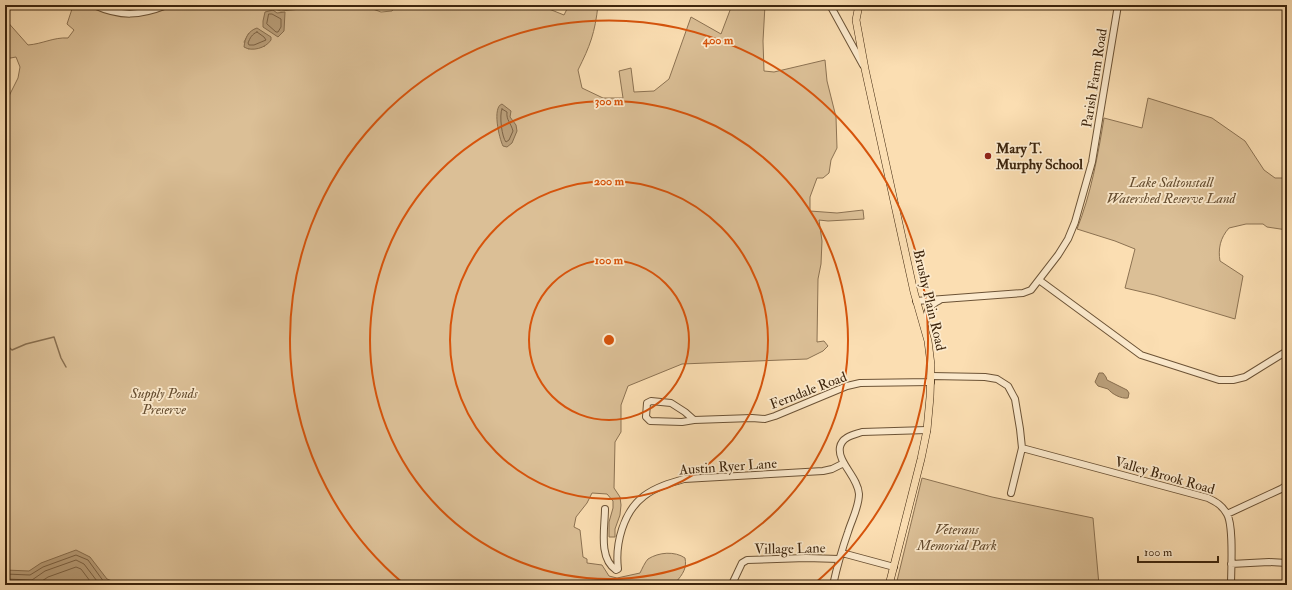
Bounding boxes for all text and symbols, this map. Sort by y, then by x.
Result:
street label: Parish Farm Road [1078,27,1111,129]
text: 400 m [702,33,734,48]
text: 300 m [595,94,624,109]
place label: Mary T. Murphy School [995,140,1083,174]
marker: Mary T. Murphy School [983,151,993,161]
text: 200 m [594,174,625,189]
park label: Lake Saltonstall Watershed Reserve Land [1106,174,1237,207]
street label: Brushy Plain Road [909,248,949,353]
text: 100 m [595,253,624,268]
centre of rings [602,333,616,347]
street label: Ferndale Road [767,368,849,413]
park label: Supply Ponds Preserve [129,385,199,418]
street label: Valley Brook Road [1113,453,1217,499]
street label: Austin Ryer Lane [678,455,778,479]
park label: Veterans Memorial Park [916,521,997,554]
scale bar [1138,538,1218,564]
street label: Village Lane [754,539,826,558]
text: 100 m [1144,545,1173,560]

